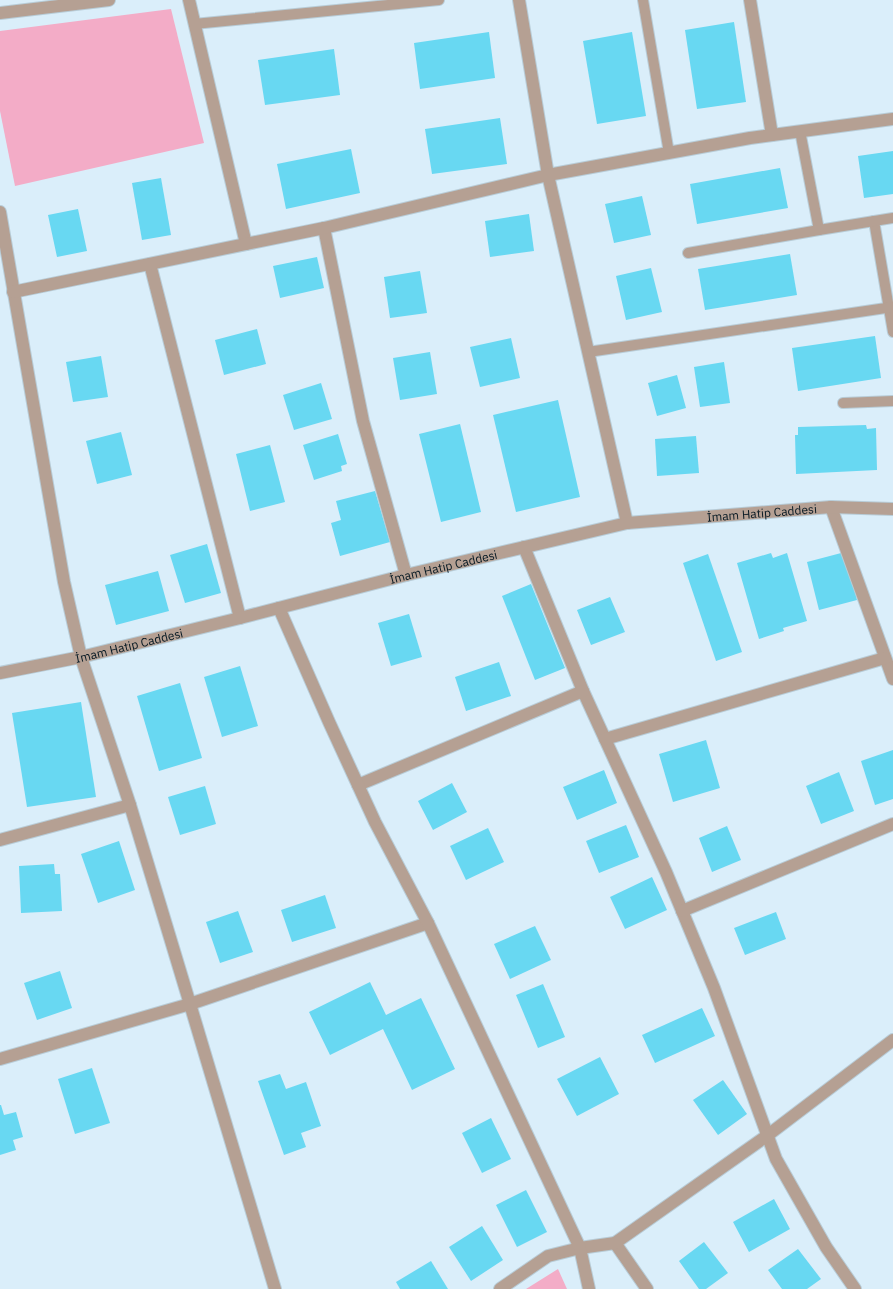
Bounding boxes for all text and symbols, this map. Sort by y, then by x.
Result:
street label: İmam Hatip Caddesi [706,501,817,524]
street label: İmam Hatip Caddesi [388,546,499,586]
street label: İmam Hatip Caddesi [74,625,184,665]

